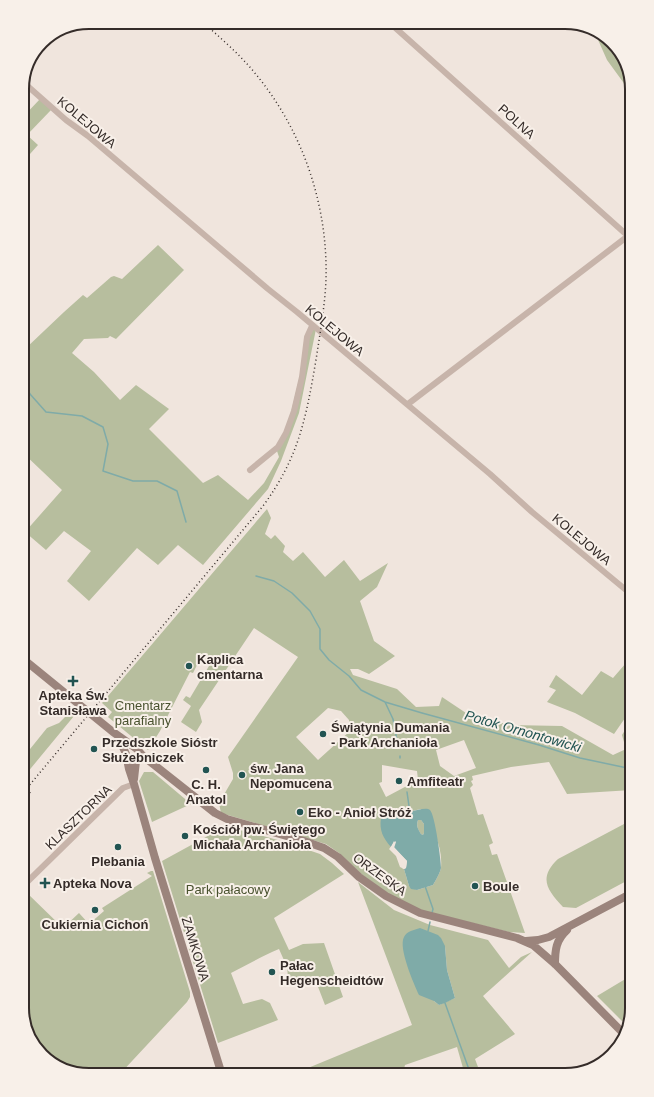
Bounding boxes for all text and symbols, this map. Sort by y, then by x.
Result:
street label: KOLEJOWA [54,94,119,151]
street label: POLNA [495,101,538,142]
street label: KOLEJOWA [302,302,367,359]
street label: KOLEJOWA [549,511,614,568]
place label: Kaplica cmentarna [197,652,264,682]
marker: Kaplica cmentarna [184,661,194,671]
marker: Apteka Św. Stanisława [68,676,78,686]
place label: Apteka Św. Stanisława [39,688,107,718]
park label: Cmentarz parafialny [115,698,172,728]
water label: Potok Ornontowicki [463,707,584,756]
place label: Świątynia Dumania - Park Archanioła [331,720,450,750]
marker: Świątynia Dumania - Park Archanioła [318,729,328,739]
place label: Przedszkole Sióstr Służebniczek [102,735,218,765]
marker: Przedszkole Sióstr Służebniczek [89,744,99,754]
place label: św. Jana Nepomucena [250,761,332,791]
marker: C. H. Anatol [201,765,211,775]
marker: św. Jana Nepomucena [237,770,247,780]
place label: Amfiteatr [407,774,464,789]
marker: Amfiteatr [394,776,404,786]
place label: C. H. Anatol [186,777,226,807]
street label: KLASZTORNA [42,782,115,853]
place label: Eko - Anioł Stróż [308,805,412,820]
marker: Eko - Anioł Stróż [295,807,305,817]
place label: Kościół pw. Świętego Michała Archanioła [193,822,325,852]
marker: Kościół pw. Świętego Michała Archanioła [180,831,190,841]
marker: Plebania [113,842,123,852]
street label: ORZESKA [350,850,410,899]
place label: Plebania [91,854,146,869]
place label: Apteka Nova [53,876,133,891]
marker: Apteka Nova [40,878,50,888]
place label: Boule [483,879,519,894]
marker: Boule [470,881,480,891]
park label: Park pałacowy [186,882,271,897]
marker: Cukiernia Cichoń [90,905,100,915]
street label: ZAMKOWA [179,915,213,984]
place label: Cukiernia Cichoń [42,917,149,932]
place label: Pałac Hegenscheidtów [280,958,384,988]
marker: Pałac Hegenscheidtów [267,967,277,977]

